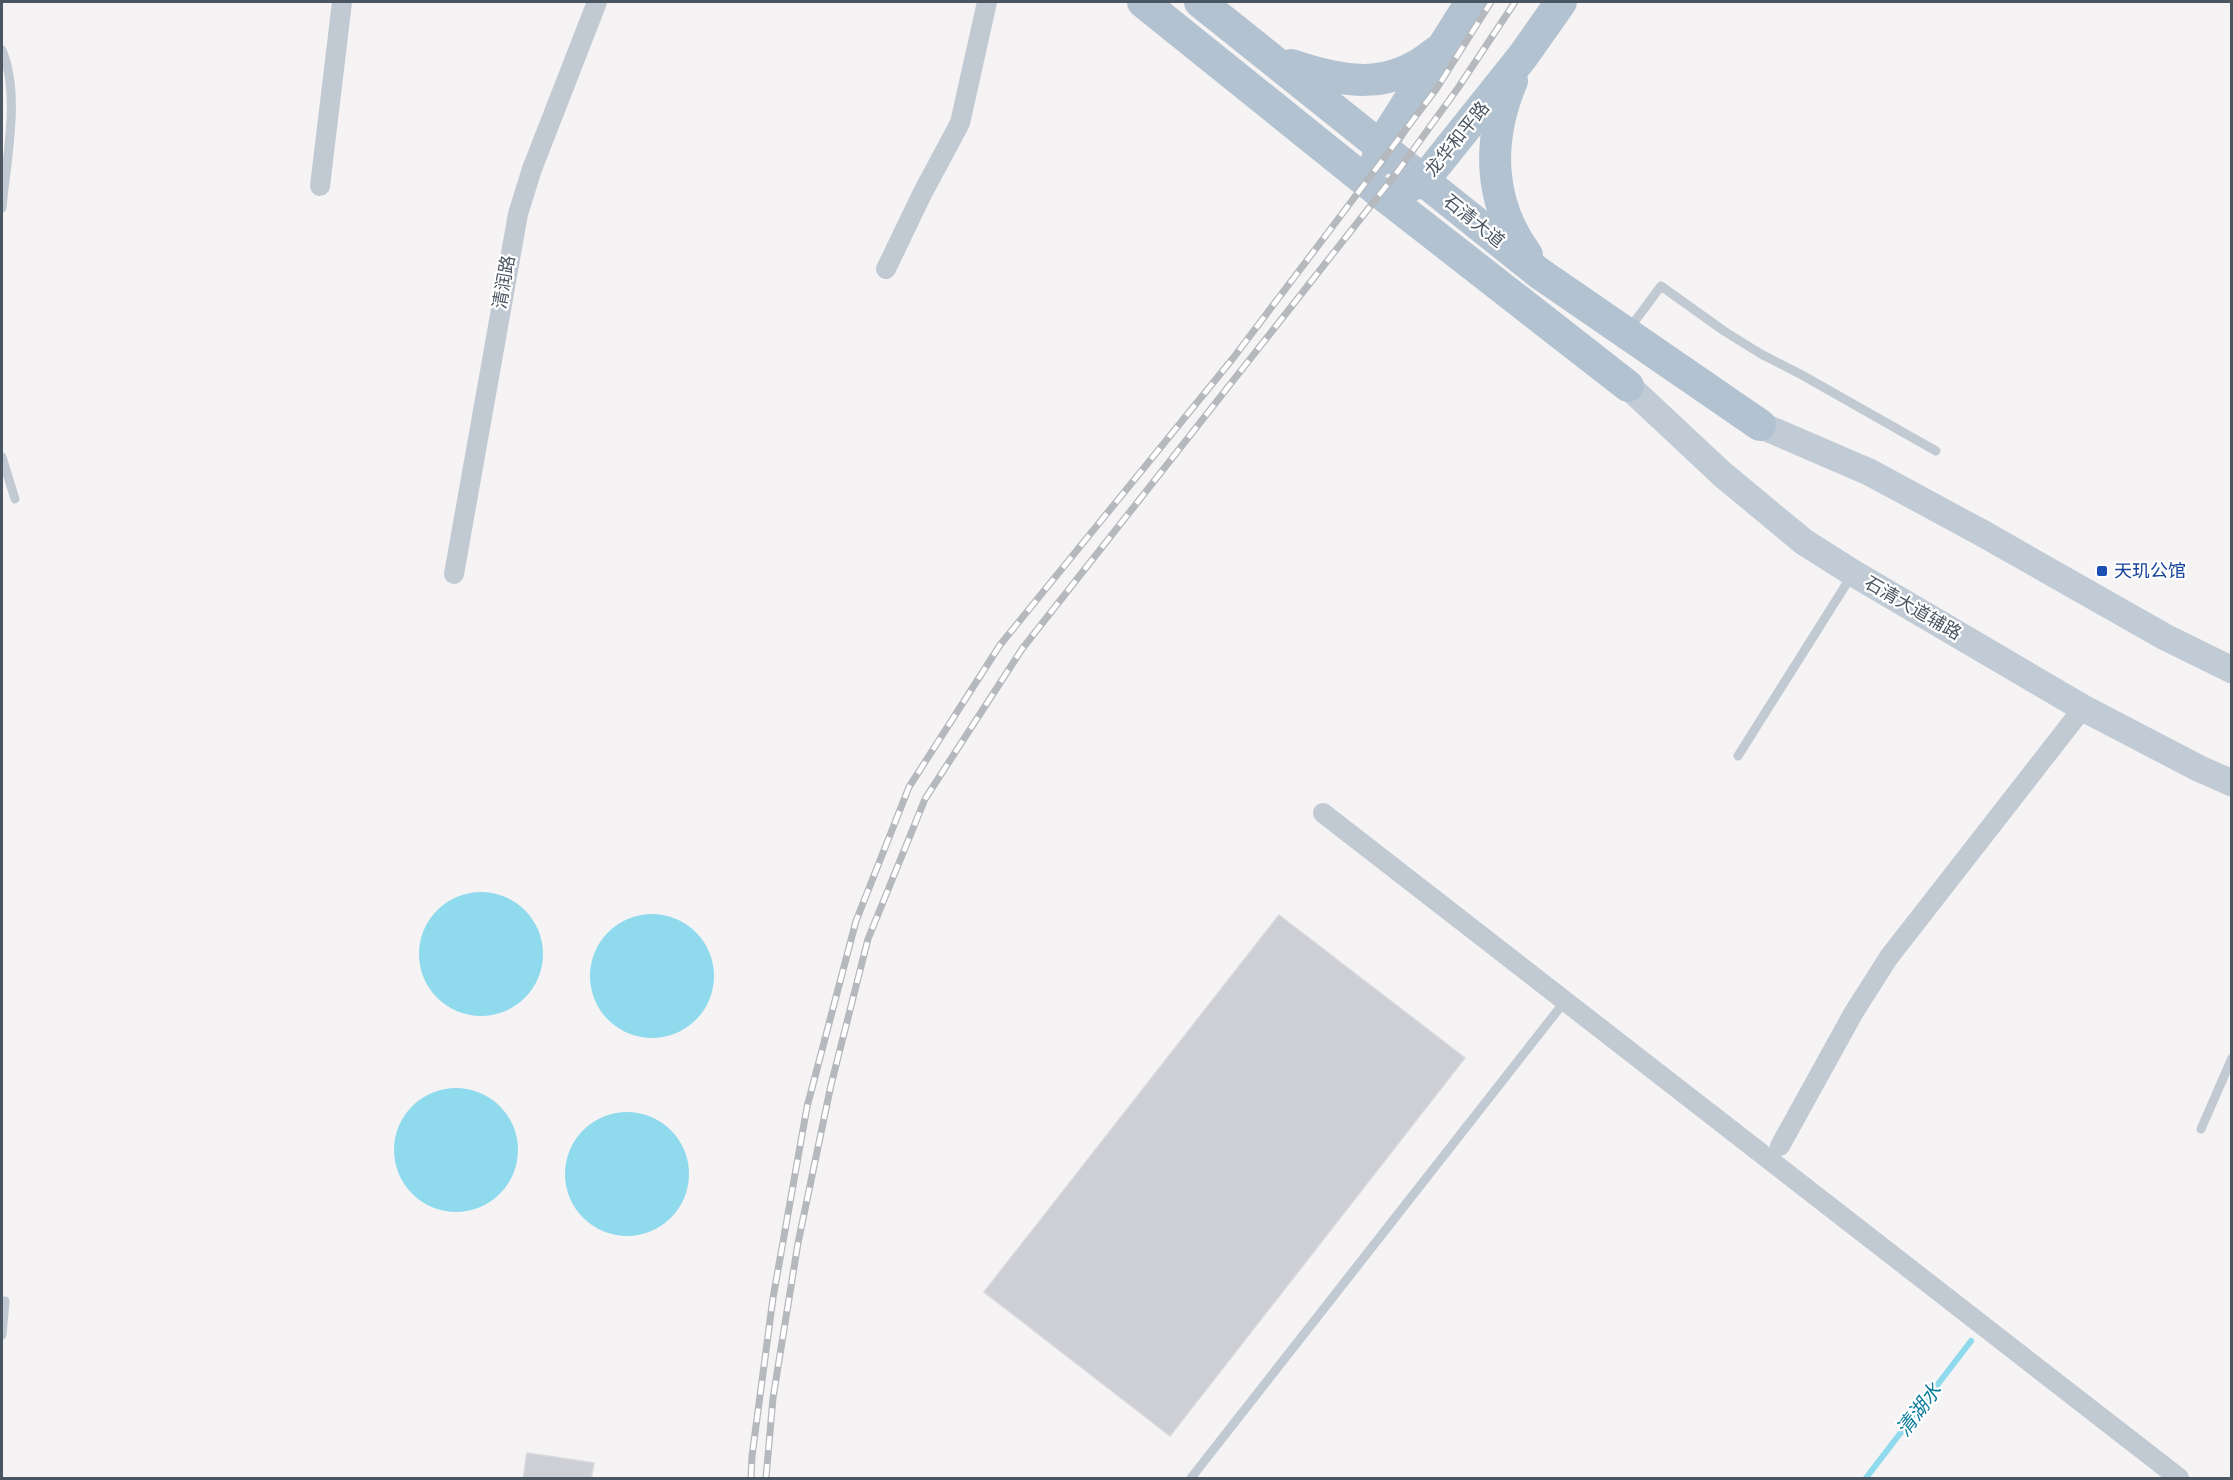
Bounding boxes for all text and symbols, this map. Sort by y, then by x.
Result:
street label: 龙华和平路 [1420,97,1494,181]
street label: 石清大道 [1439,190,1509,252]
street label: 清润路 [488,254,520,310]
place label: 天玑公馆 [2114,560,2186,582]
marker: 天玑公馆 [2095,564,2109,578]
street label: 石清大道辅路 [1861,571,1965,645]
water label: 清湖水 [1892,1378,1947,1441]

